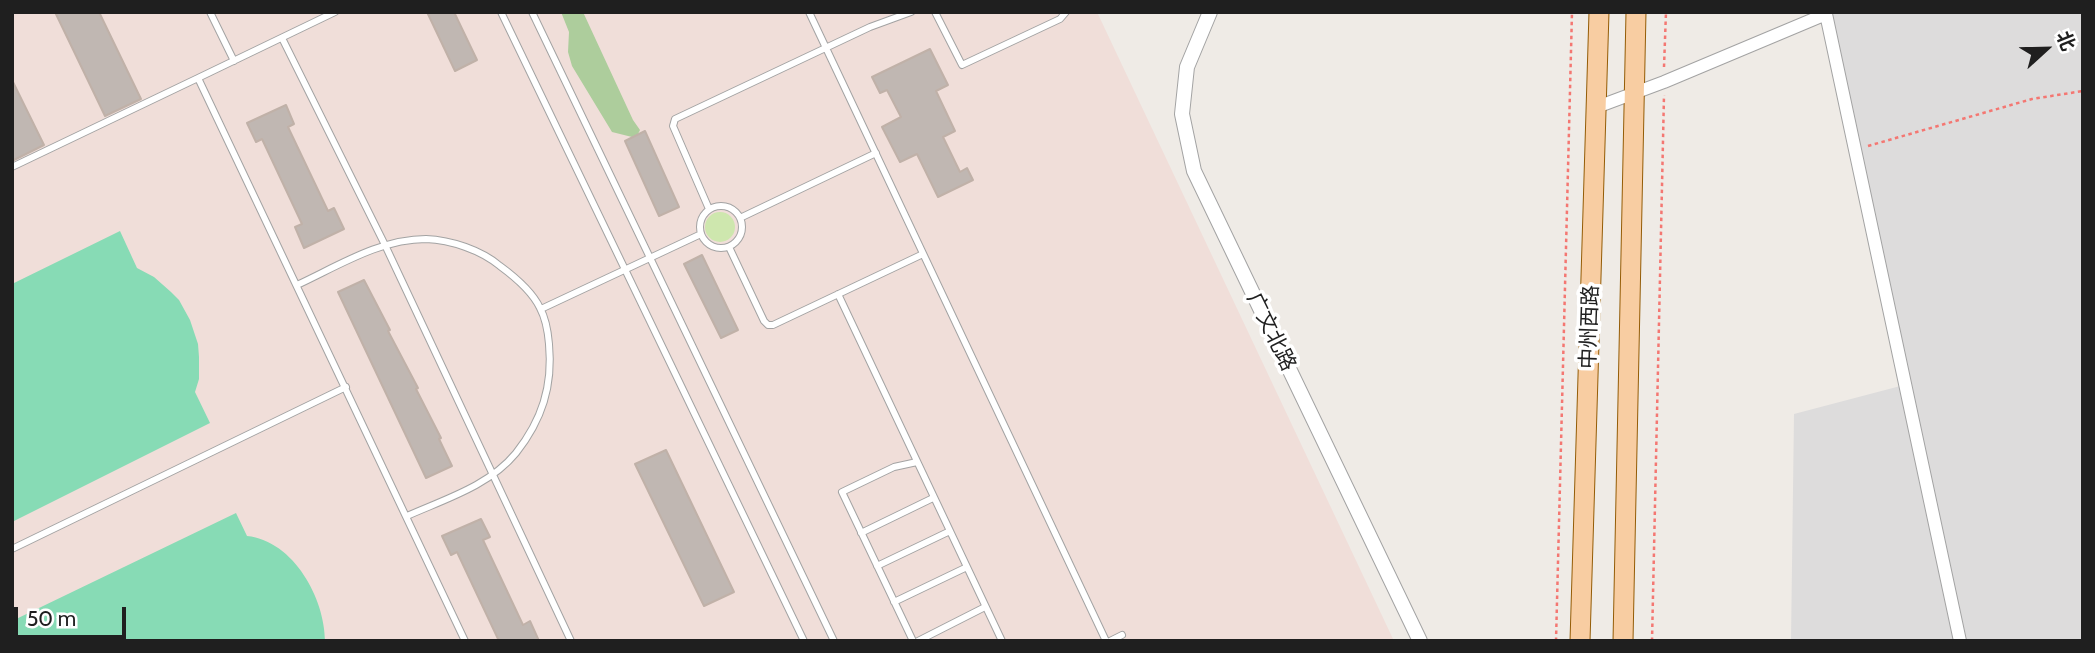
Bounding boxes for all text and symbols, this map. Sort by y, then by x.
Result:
north arrow [2011,14,2081,84]
text: 北 [2052,28,2080,54]
street label: 中州西路 [1576,285,1604,369]
street label: 广文北路 [1241,289,1301,375]
scale bar [18,594,130,638]
text: 50 m [27,606,76,631]

